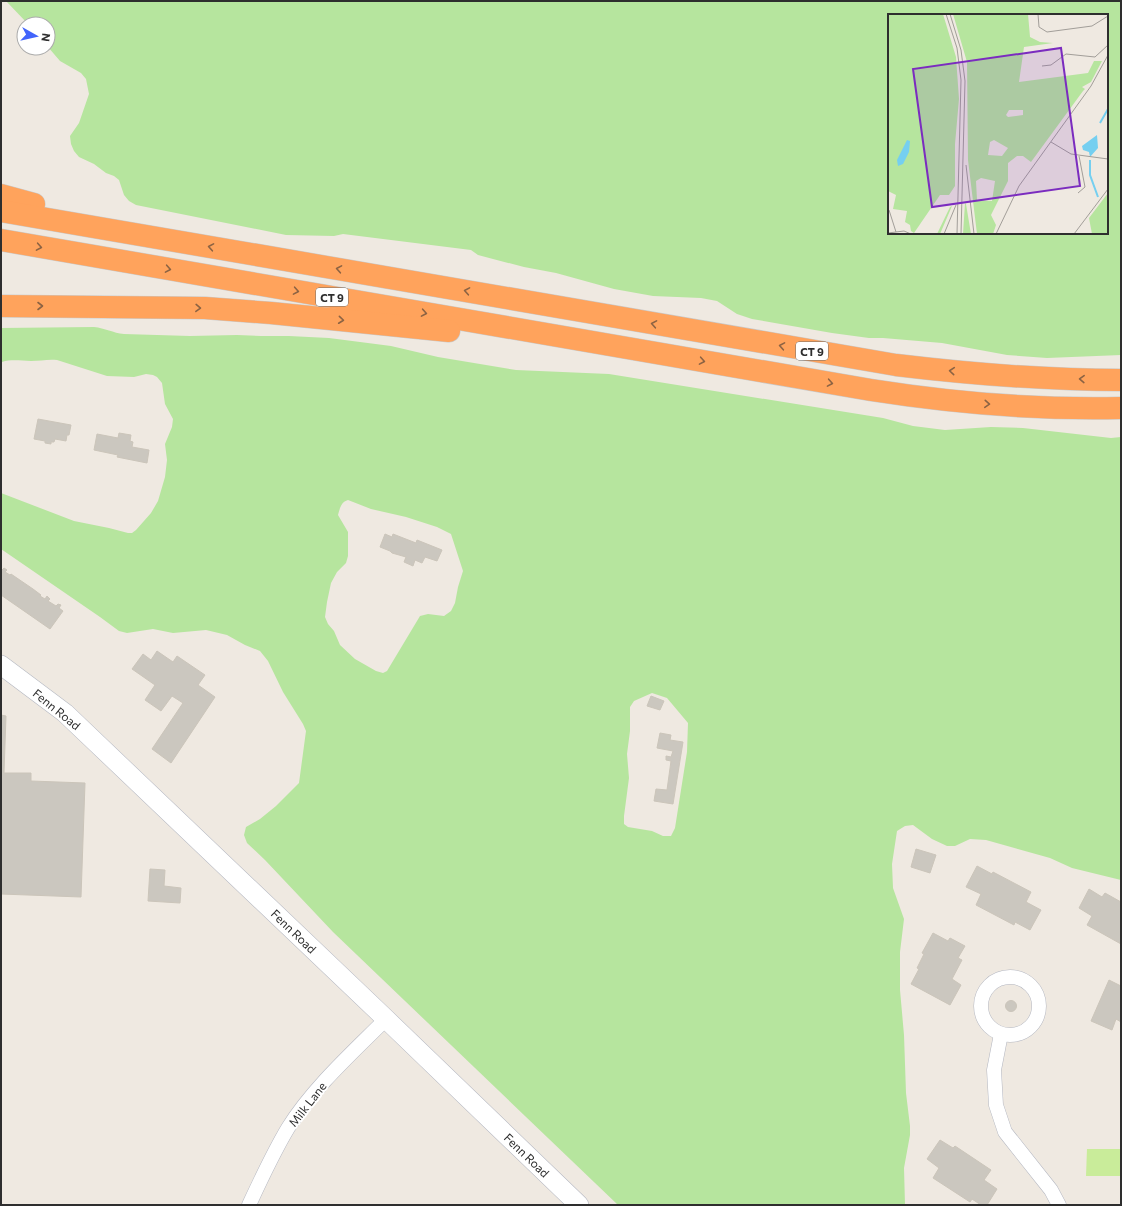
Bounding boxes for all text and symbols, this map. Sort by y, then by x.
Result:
inset map [888,14,1108,234]
north arrow [16,16,56,56]
text: N [39,32,53,42]
one-way arrow [36,242,43,251]
one-way arrow [208,243,214,252]
one-way arrow [164,264,171,273]
one-way arrow [336,265,342,274]
one-way arrow [293,286,299,295]
road number: CT 9 [316,288,348,306]
one-way arrow [464,288,470,296]
one-way arrow [37,302,43,310]
one-way arrow [195,304,201,312]
one-way arrow [421,308,427,317]
one-way arrow [338,315,345,324]
one-way arrow [651,320,657,329]
one-way arrow [779,342,785,351]
road number: CT 9 [796,342,828,360]
one-way arrow [699,356,705,365]
one-way arrow [949,367,955,376]
one-way arrow [1079,375,1085,383]
one-way arrow [827,379,833,387]
one-way arrow [984,399,990,408]
street label: Fenn Road [30,686,84,732]
street label: Fenn Road [269,906,319,956]
street label: Milk Lane [285,1079,329,1129]
street label: Fenn Road [502,1130,552,1180]

